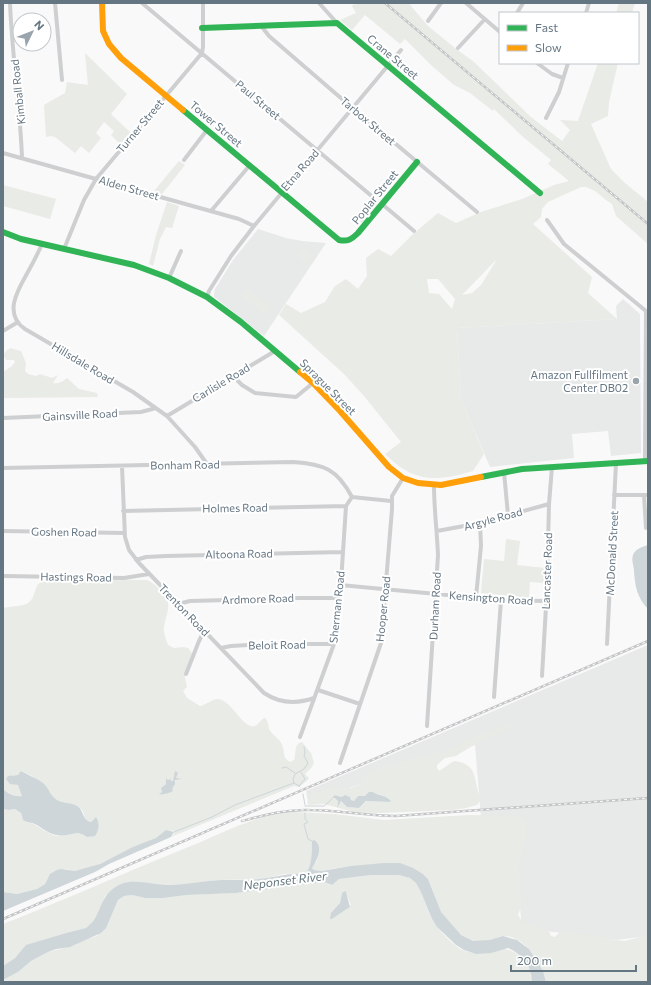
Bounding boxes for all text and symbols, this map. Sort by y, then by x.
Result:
north arrow [12,12,52,52]
legend [499,12,639,64]
text: N [32,17,47,32]
text: Fast [535,20,558,34]
street label: Crane Street [365,31,422,82]
text: Slow [535,40,562,54]
street label: Kimball Road [8,59,27,125]
street label: Paul Street [233,77,284,123]
street label: Tarbox Street [338,94,399,148]
street label: Turner Street [113,96,166,155]
street label: Tower Street [187,98,246,150]
street label: Etna Road [278,146,321,193]
street label: Poplar Street [349,167,401,226]
street label: Alden Street [98,173,161,202]
street label: Hillsdale Road [50,339,117,386]
street label: Sprague Street [298,356,359,418]
street label: Carlisle Road [190,360,252,405]
place label: Amazon Fullfilment Center DB02 [531,368,628,394]
marker: Amazon Fullfilment Center DB02 [631,376,641,386]
street label: Gainsville Road [42,406,118,423]
street label: Bonham Road [150,457,220,472]
street label: Holmes Road [202,500,268,515]
street label: Argyle Road [462,504,524,533]
street label: McDonald Street [603,510,620,596]
street label: Goshen Road [31,524,97,539]
street label: Lancaster Road [539,532,554,610]
street label: Altoona Road [205,546,273,561]
street label: Hastings Road [40,569,112,584]
street label: Sherman Road [326,570,347,644]
street label: Durham Road [426,572,443,640]
street label: Hooper Road [373,576,392,642]
street label: Trenton Road [156,581,212,638]
street label: Kensington Road [449,588,534,607]
street label: Ardmore Road [222,591,294,606]
street label: Beloit Road [248,638,306,652]
water label: Neponset River [242,868,328,892]
scale bar [511,947,636,973]
text: 200 m [517,953,552,967]

